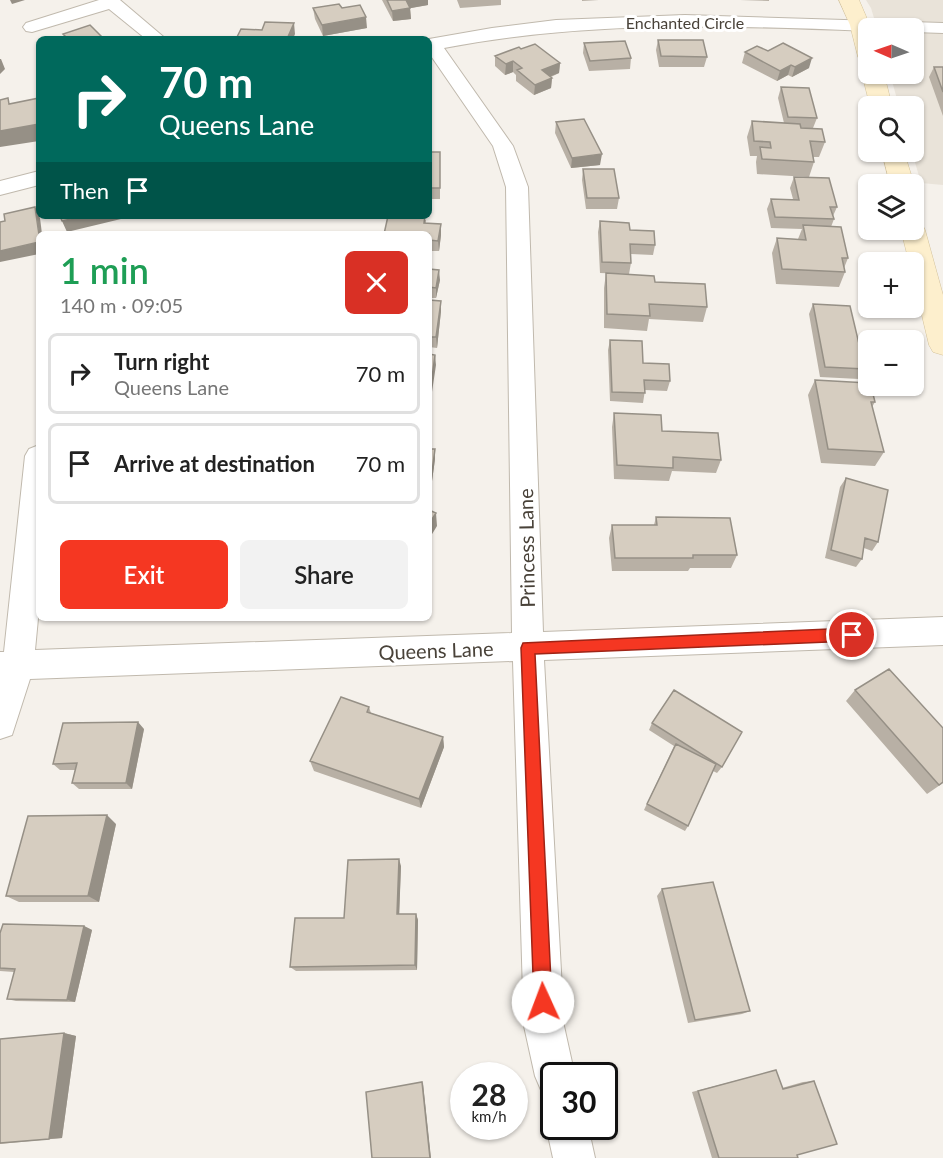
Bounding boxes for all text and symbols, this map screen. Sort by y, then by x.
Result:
street label: Enchanted Circle [626,13,744,32]
north arrow [858,18,924,84]
map controls [858,18,924,396]
text: 70 m [159,57,253,107]
icon: right [60,60,138,138]
button: search [858,96,924,162]
text: Queens Lane [159,108,314,141]
icon: arrive [121,174,154,207]
button: layers [858,174,924,240]
text: Then [60,177,109,204]
text: 1 min [60,248,149,292]
button: close [345,251,408,314]
button: + [858,252,924,318]
text: 140 m · 09:05 [60,293,183,317]
button: − [858,330,924,396]
text: Turn right [114,348,209,375]
icon: right [63,357,96,390]
text: 70 m [356,360,405,387]
text: Queens Lane [114,375,229,399]
icon: arrive [63,447,96,480]
text: Arrive at destination [114,450,315,477]
text: 70 m [356,450,405,477]
street label: Princess Lane [513,488,539,608]
button: Exit [60,540,228,609]
button: Share [240,540,408,609]
pin [826,609,877,660]
icon: arrive [835,618,868,651]
street label: Queens Lane [378,636,494,664]
position arrow [511,970,575,1034]
speed limit sign: 30 [540,1062,618,1140]
text: 28 [472,1076,506,1112]
text: km/h [471,1107,507,1125]

